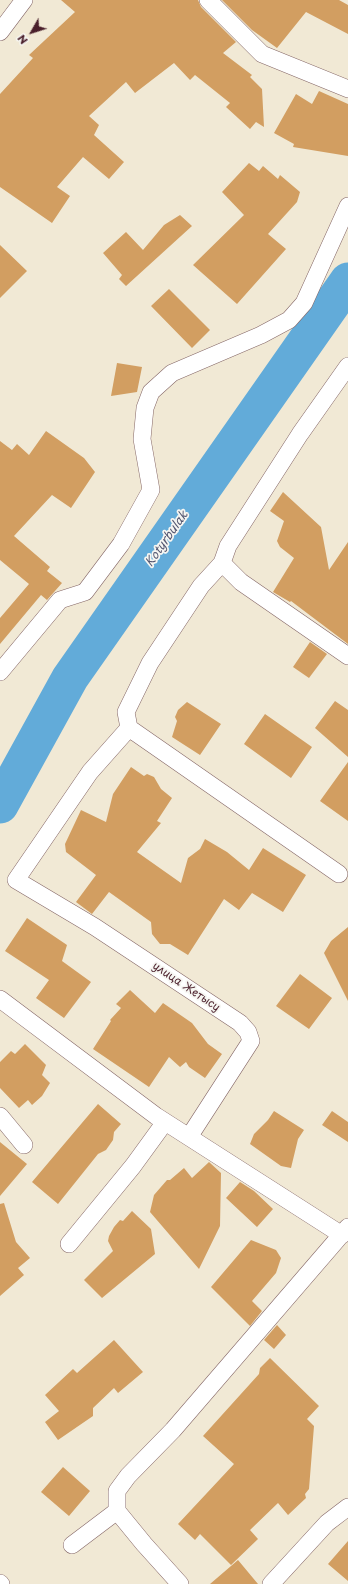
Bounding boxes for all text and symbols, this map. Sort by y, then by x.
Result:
north arrow [12,12,52,52]
text: N [13,31,32,49]
water label: Kotyrbulak [143,508,191,570]
street label: улица Жетысу [150,960,222,1014]

